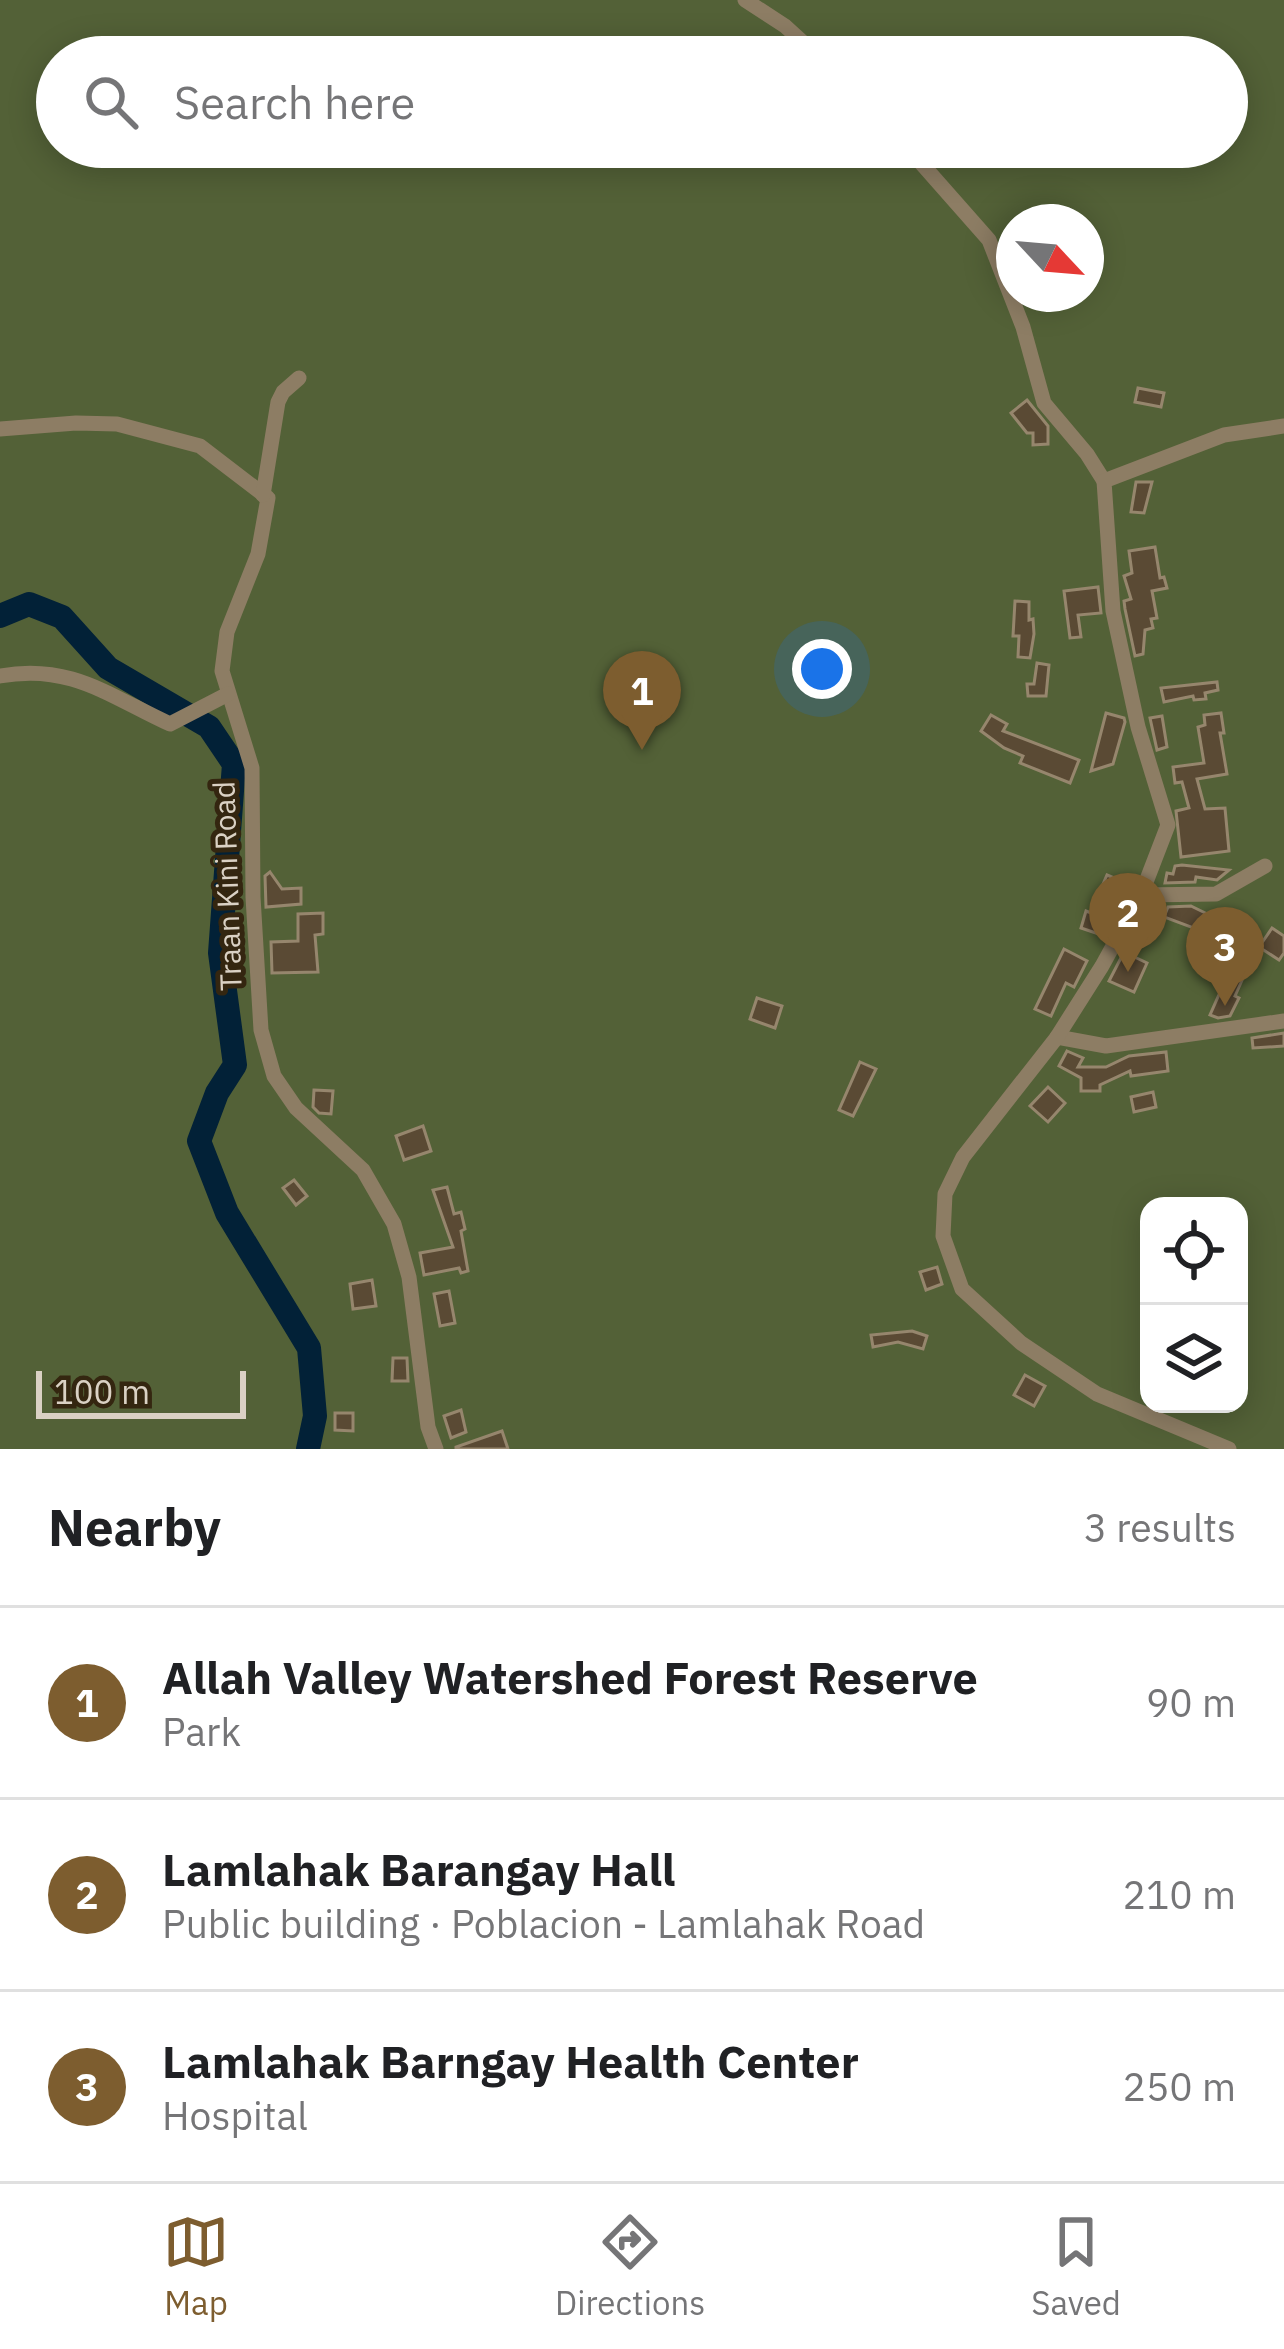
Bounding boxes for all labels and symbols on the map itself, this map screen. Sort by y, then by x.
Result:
north arrow [996,204,1104,312]
your location [792,639,852,699]
pin: 1 [603,651,681,750]
street label: Traan Kini Road [203,780,250,992]
pin: 2 [1089,873,1167,972]
pin: 3 [1186,907,1264,1006]
scale bar [36,1365,246,1418]

